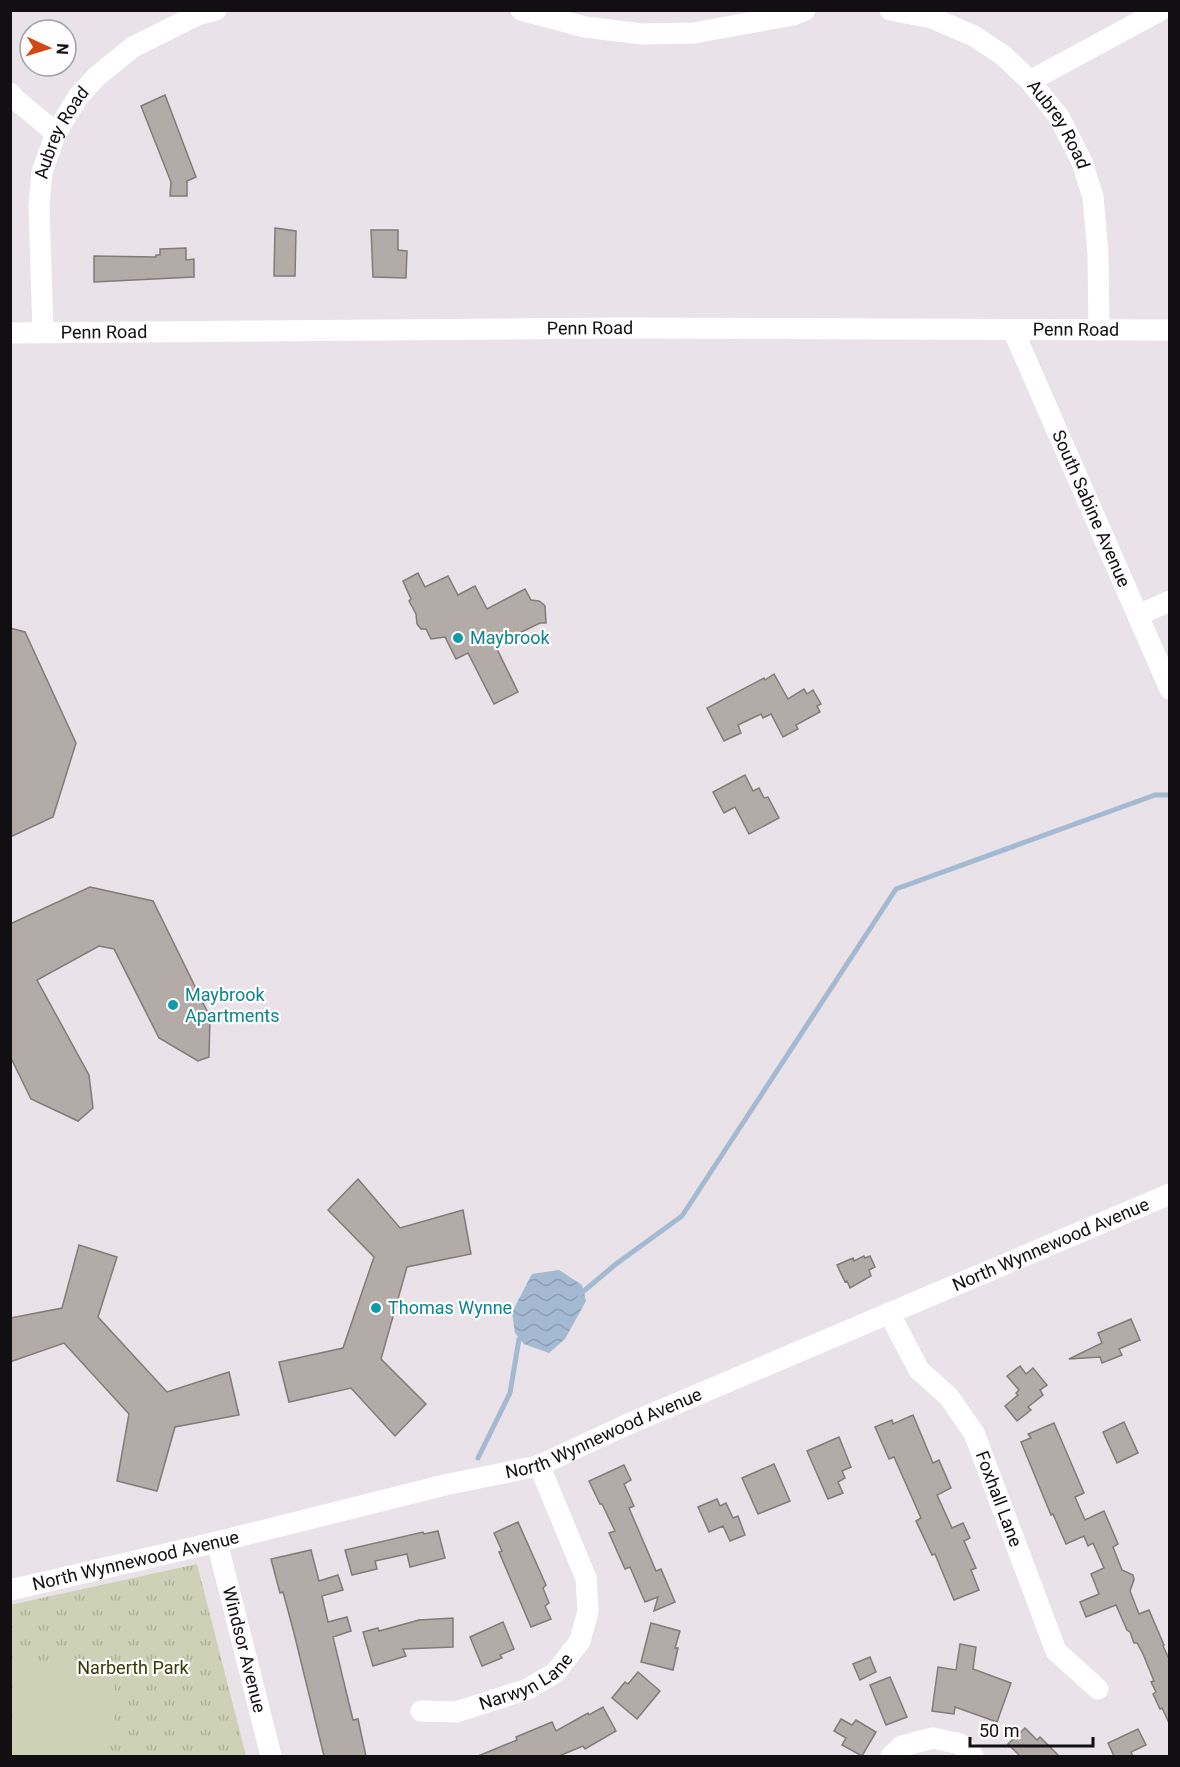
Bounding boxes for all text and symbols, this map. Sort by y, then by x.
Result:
north arrow [18,18,78,78]
text: N [53,43,72,55]
street label: Aubrey Road [1023,75,1094,171]
street label: Aubrey Road [30,82,93,180]
street label: Penn Road [547,317,633,339]
street label: Penn Road [1033,319,1119,340]
street label: Penn Road [61,321,147,343]
street label: South Sabine Avenue [1048,427,1135,590]
place label: Maybrook [470,627,550,648]
marker: Maybrook [451,631,465,645]
place label: Maybrook Apartments [185,984,280,1026]
marker: Maybrook Apartments [166,998,180,1012]
street label: North Wynnewood Avenue [949,1193,1152,1295]
place label: Thomas Wynne [388,1297,512,1318]
marker: Thomas Wynne [369,1301,383,1315]
street label: North Wynnewood Avenue [503,1383,705,1482]
street label: Foxhall Lane [972,1448,1027,1550]
street label: North Wynnewood Avenue [30,1526,241,1594]
street label: Windsor Avenue [219,1584,271,1715]
street label: Narwyn Lane [476,1649,577,1714]
park label: Narberth Park [77,1657,190,1678]
scale bar [970,1710,1093,1748]
text: 50 m [979,1720,1019,1741]

